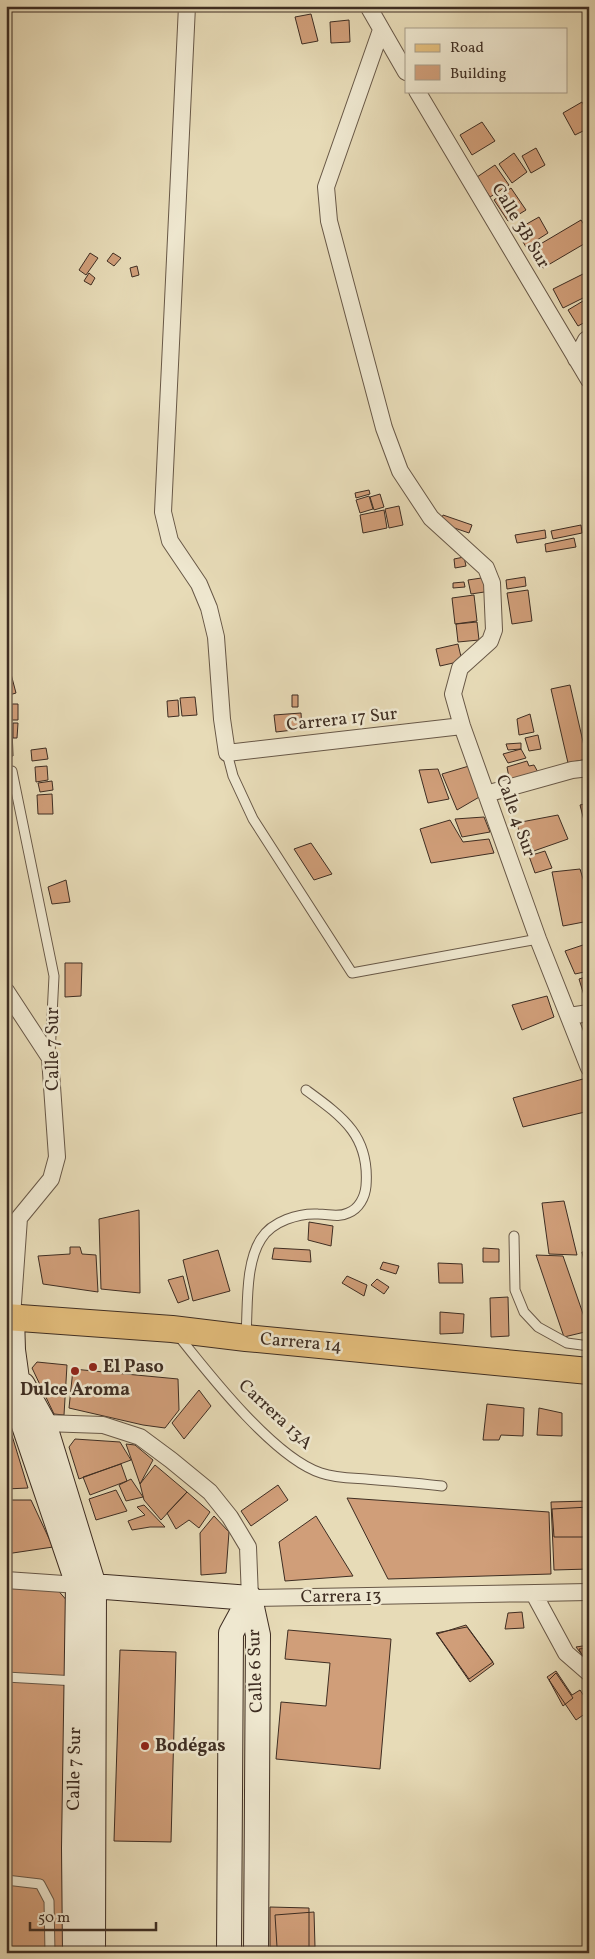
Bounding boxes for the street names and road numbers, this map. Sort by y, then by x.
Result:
street label: Calle 3B Sur [485,179,555,274]
street label: Carrera 17 Sur [285,702,399,738]
street label: Calle 4 Sur [489,772,542,861]
street label: Calle 7 Sur [41,1007,66,1091]
street label: Carrera 14 [259,1327,343,1359]
street label: Carrera 13A [232,1374,318,1456]
street label: Carrera 13 [300,1584,382,1610]
street label: Calle 6 Sur [242,1628,270,1713]
street label: Calle 7 Sur [62,1727,88,1811]

